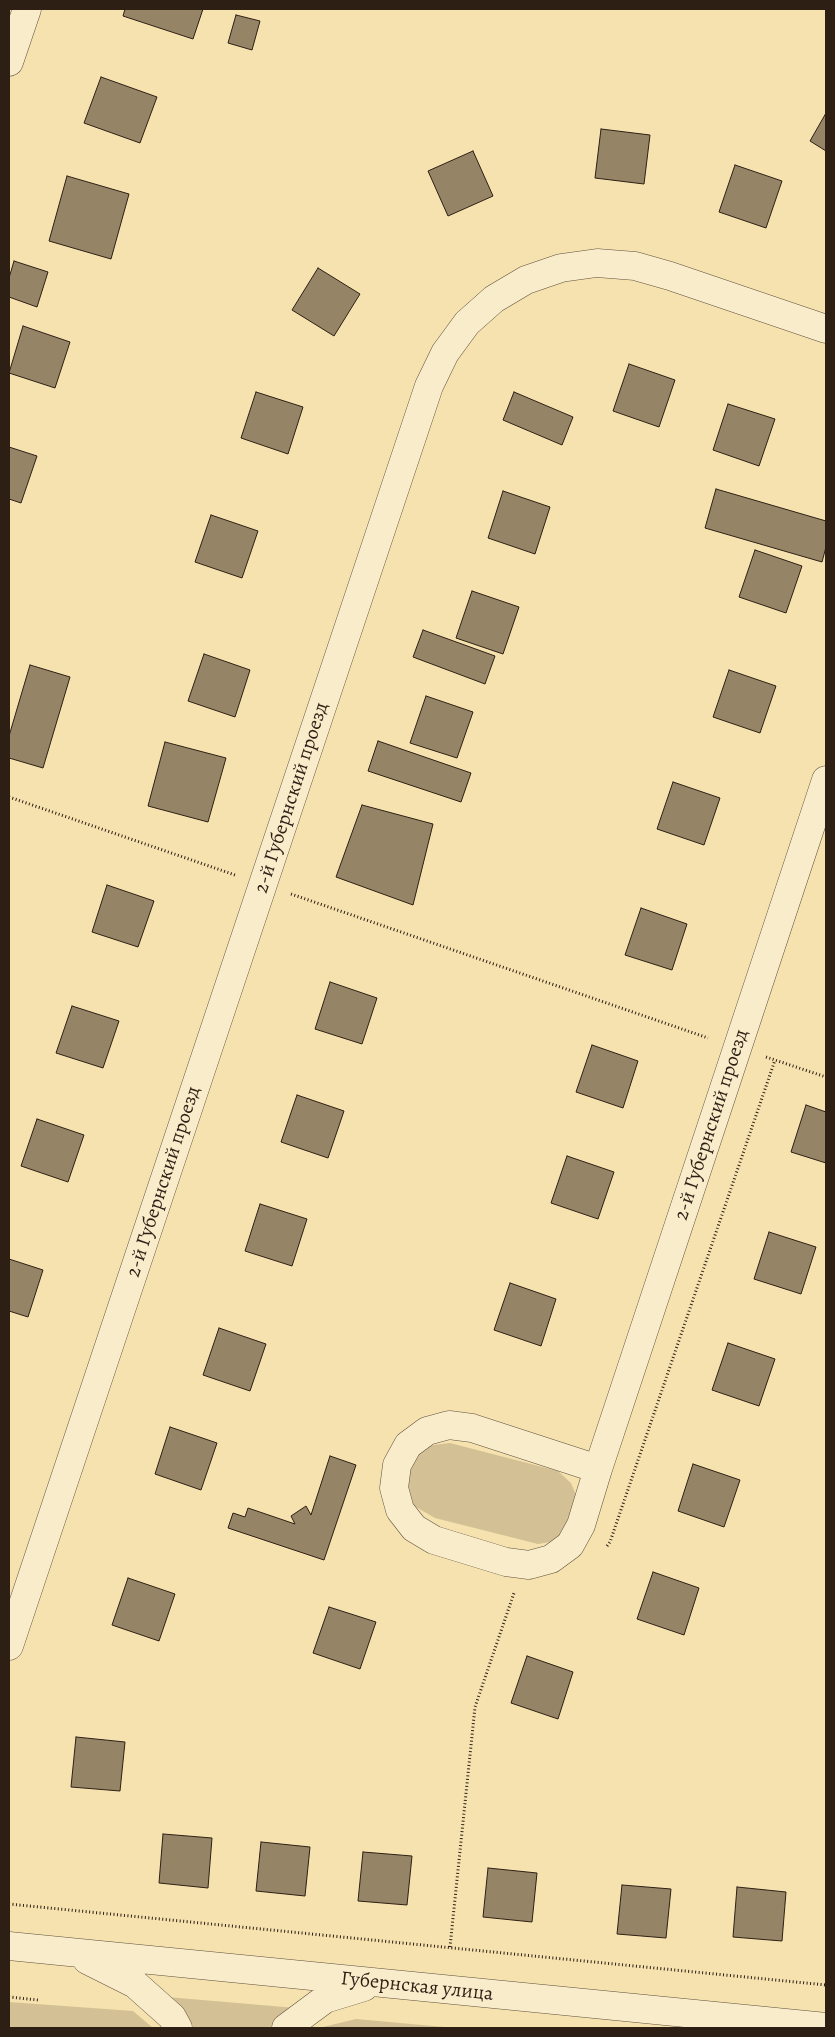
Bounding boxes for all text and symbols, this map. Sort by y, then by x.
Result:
street label: 2-й Губернский проезд [250,699,334,897]
street label: 2-й Губернский проезд [670,1026,754,1224]
street label: 2-й Губернский проезд [122,1083,206,1281]
street label: Губернская улица [340,1967,494,2007]

